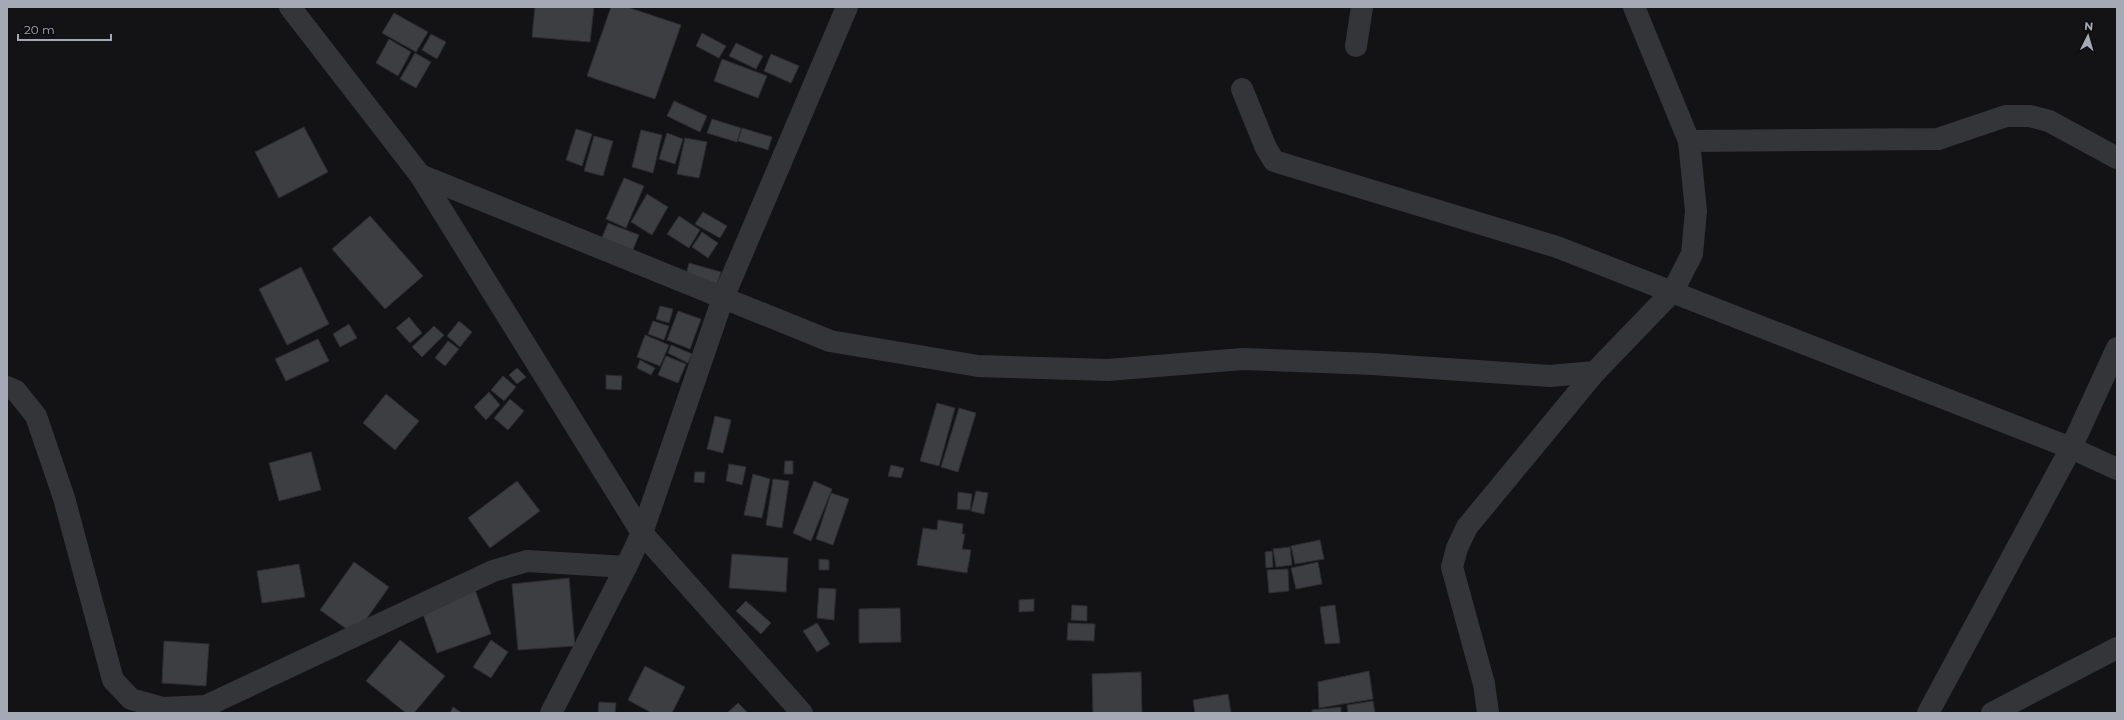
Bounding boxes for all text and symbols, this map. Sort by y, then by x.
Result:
scale bar [18,16,111,42]
north arrow [2068,16,2108,56]
text: N [2084,19,2094,33]
text: 20 m [24,22,55,37]

